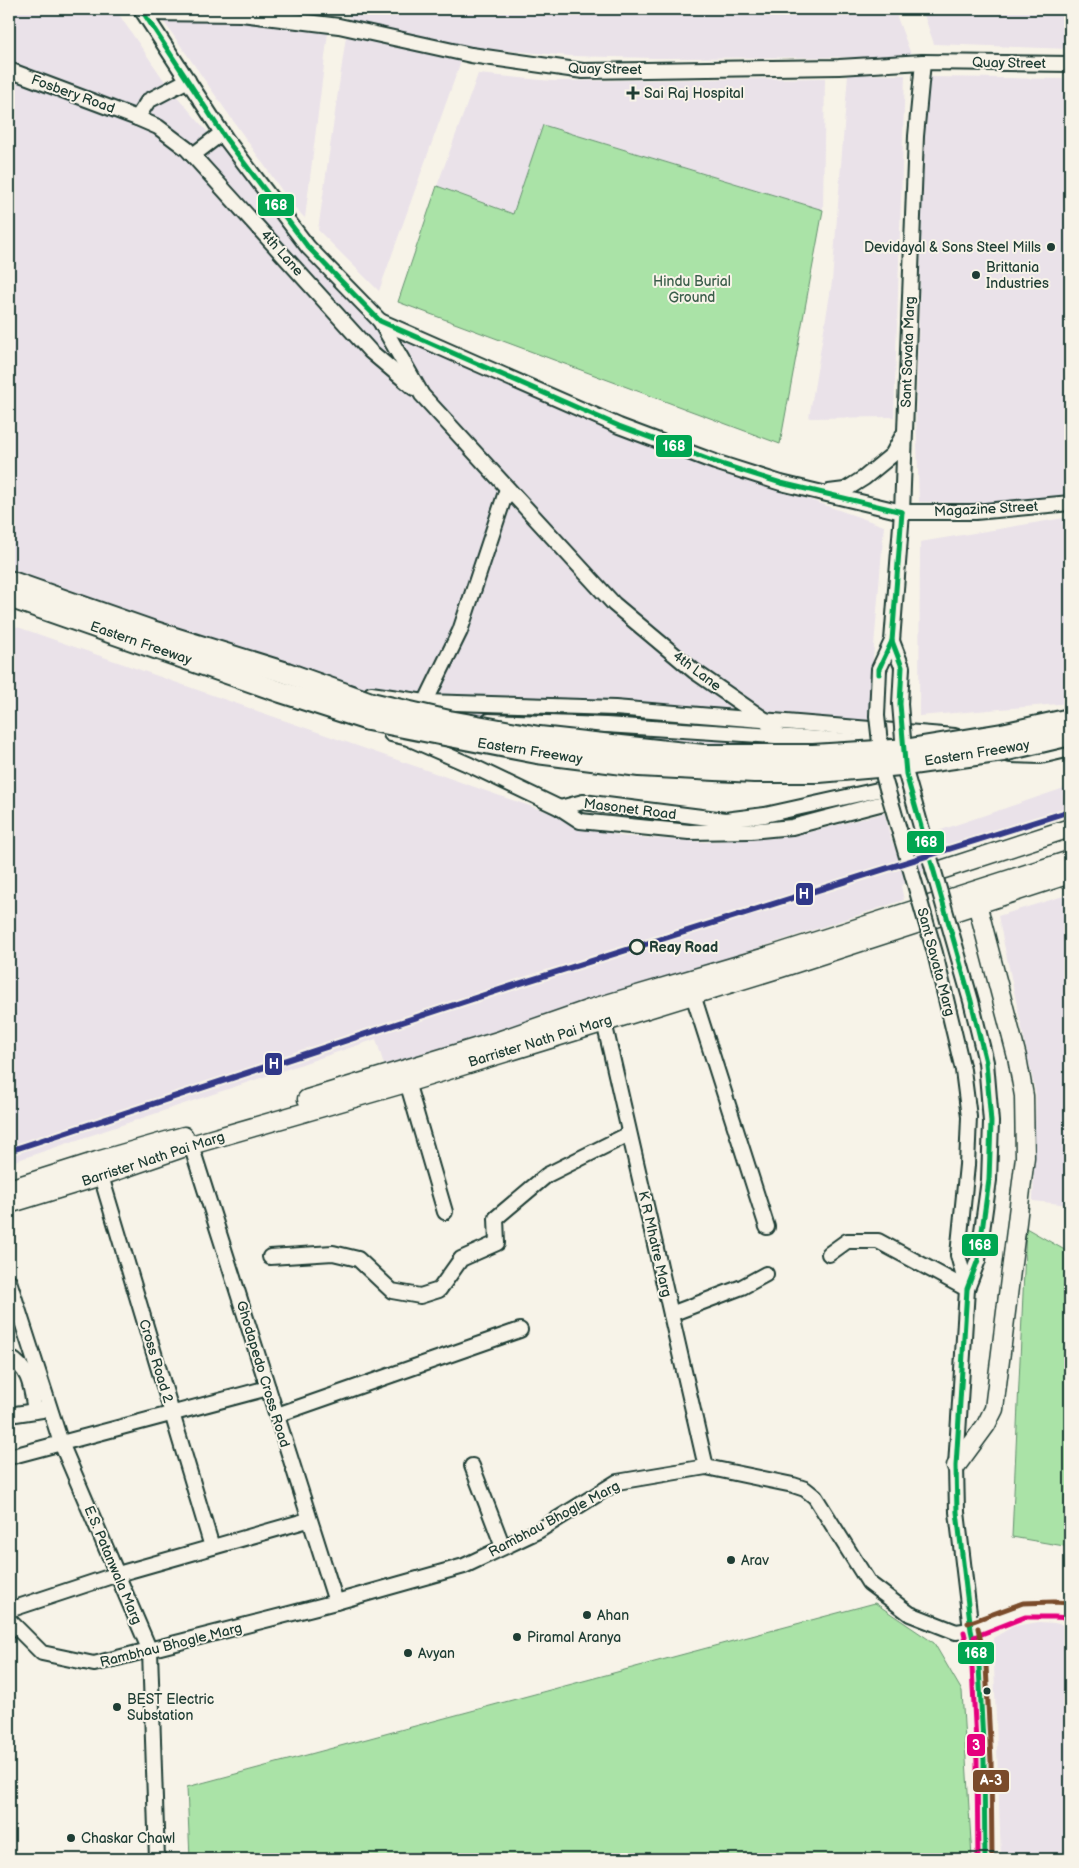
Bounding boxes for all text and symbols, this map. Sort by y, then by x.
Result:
street label: Quay Street [972,54,1047,72]
street label: Quay Street [568,60,643,78]
street label: Fosbery Road [29,71,117,117]
place label: Sai Raj Hospital [644,85,744,102]
marker: Sai Raj Hospital [626,86,640,100]
line badge: 168 [257,193,295,217]
text: 168 [265,197,287,214]
street label: 4th Lane [257,226,307,280]
place label: Devidayal & Sons Steel Mills [864,239,1041,256]
marker: Devidayal & Sons Steel Mills [1045,241,1057,253]
place label: Brittania Industries [986,259,1049,292]
marker: Brittania Industries [970,269,982,281]
park label: Hindu Burial Ground [653,273,731,306]
street label: Sant Savata Marg [898,296,918,408]
line badge: 168 [655,434,693,458]
text: 168 [663,438,685,455]
street label: Magazine Street [934,498,1039,520]
street label: Eastern Freeway [88,618,195,669]
street label: 4th Lane [669,647,725,695]
street label: Eastern Freeway [476,734,584,768]
street label: Eastern Freeway [923,736,1031,770]
street label: Masonet Road [583,795,677,823]
line badge: 168 [906,830,945,854]
text: 168 [915,834,937,851]
line badge: H [795,882,814,906]
text: H [799,886,809,903]
street label: Sant Savata Marg [913,906,959,1018]
marker: Reay Road [629,939,645,955]
place label: Reay Road [649,939,718,956]
street label: Barrister Nath Pai Marg [466,1011,614,1071]
line badge: H [264,1052,283,1076]
text: H [269,1056,279,1073]
street label: Barrister Nath Pai Marg [79,1128,227,1190]
street label: K R Mhatre Marg [635,1189,675,1299]
line badge: 168 [961,1233,999,1257]
text: 168 [969,1237,991,1254]
street label: Ghodapedo Cross Road [233,1299,293,1449]
street label: Cross Road 2 [135,1317,177,1405]
street label: Rambhau Bhogle Marg [486,1477,622,1561]
street label: E.S. Patanwala Marg [80,1503,146,1627]
place label: Arav [741,1552,769,1569]
marker: Arav [725,1554,737,1566]
place label: Ahan [597,1607,629,1624]
marker: Ahan [581,1609,593,1621]
street label: Rambhau Bhogle Marg [98,1619,244,1671]
place label: Piramal Aranya [527,1629,621,1646]
marker: Piramal Aranya [511,1631,523,1643]
line badge: 168 [957,1641,995,1665]
place label: Avyan [418,1645,455,1662]
text: 168 [965,1645,987,1662]
marker: Avyan [402,1647,414,1659]
unlabelled marker [982,1686,992,1696]
place label: BEST Electric Substation [127,1691,214,1724]
marker: BEST Electric Substation [111,1701,123,1713]
line badge: 3 [966,1733,986,1757]
text: 3 [972,1737,980,1754]
line badge: A-3 [972,1769,1010,1793]
text: A-3 [979,1772,1002,1789]
place label: Chaskar Chawl [81,1830,175,1847]
marker: Chaskar Chawl [65,1832,77,1844]

